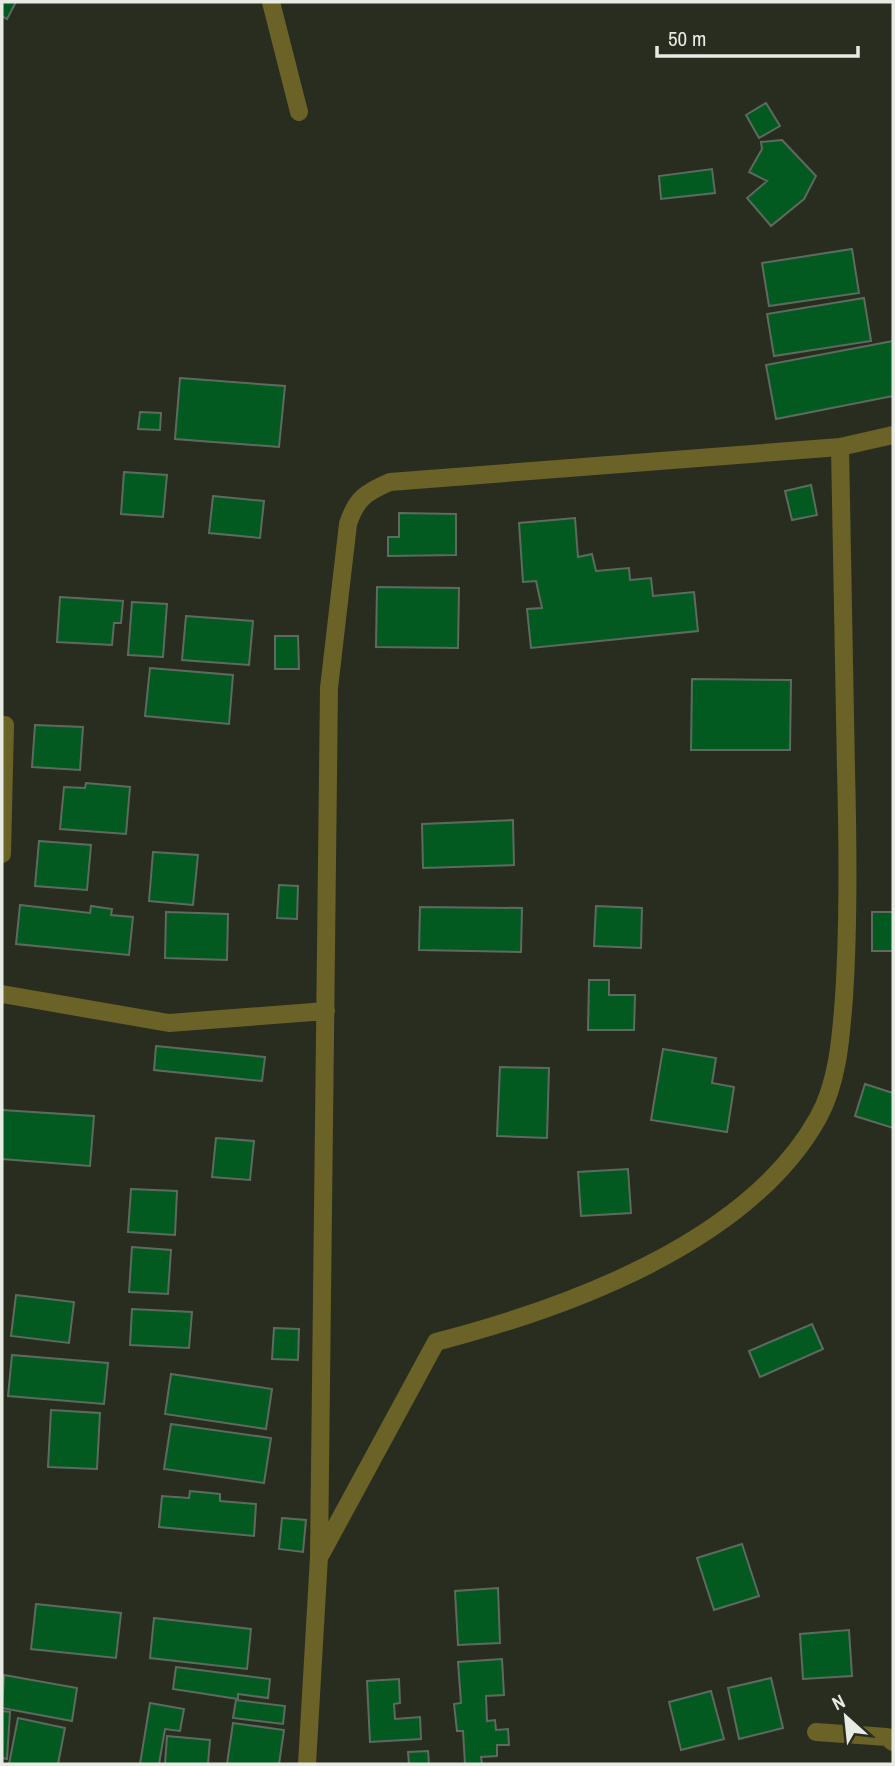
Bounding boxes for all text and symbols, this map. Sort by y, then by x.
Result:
scale bar [657,14,858,58]
text: 50 m [668,24,706,53]
north arrow [811,1682,881,1752]
text: N [827,1688,849,1716]

